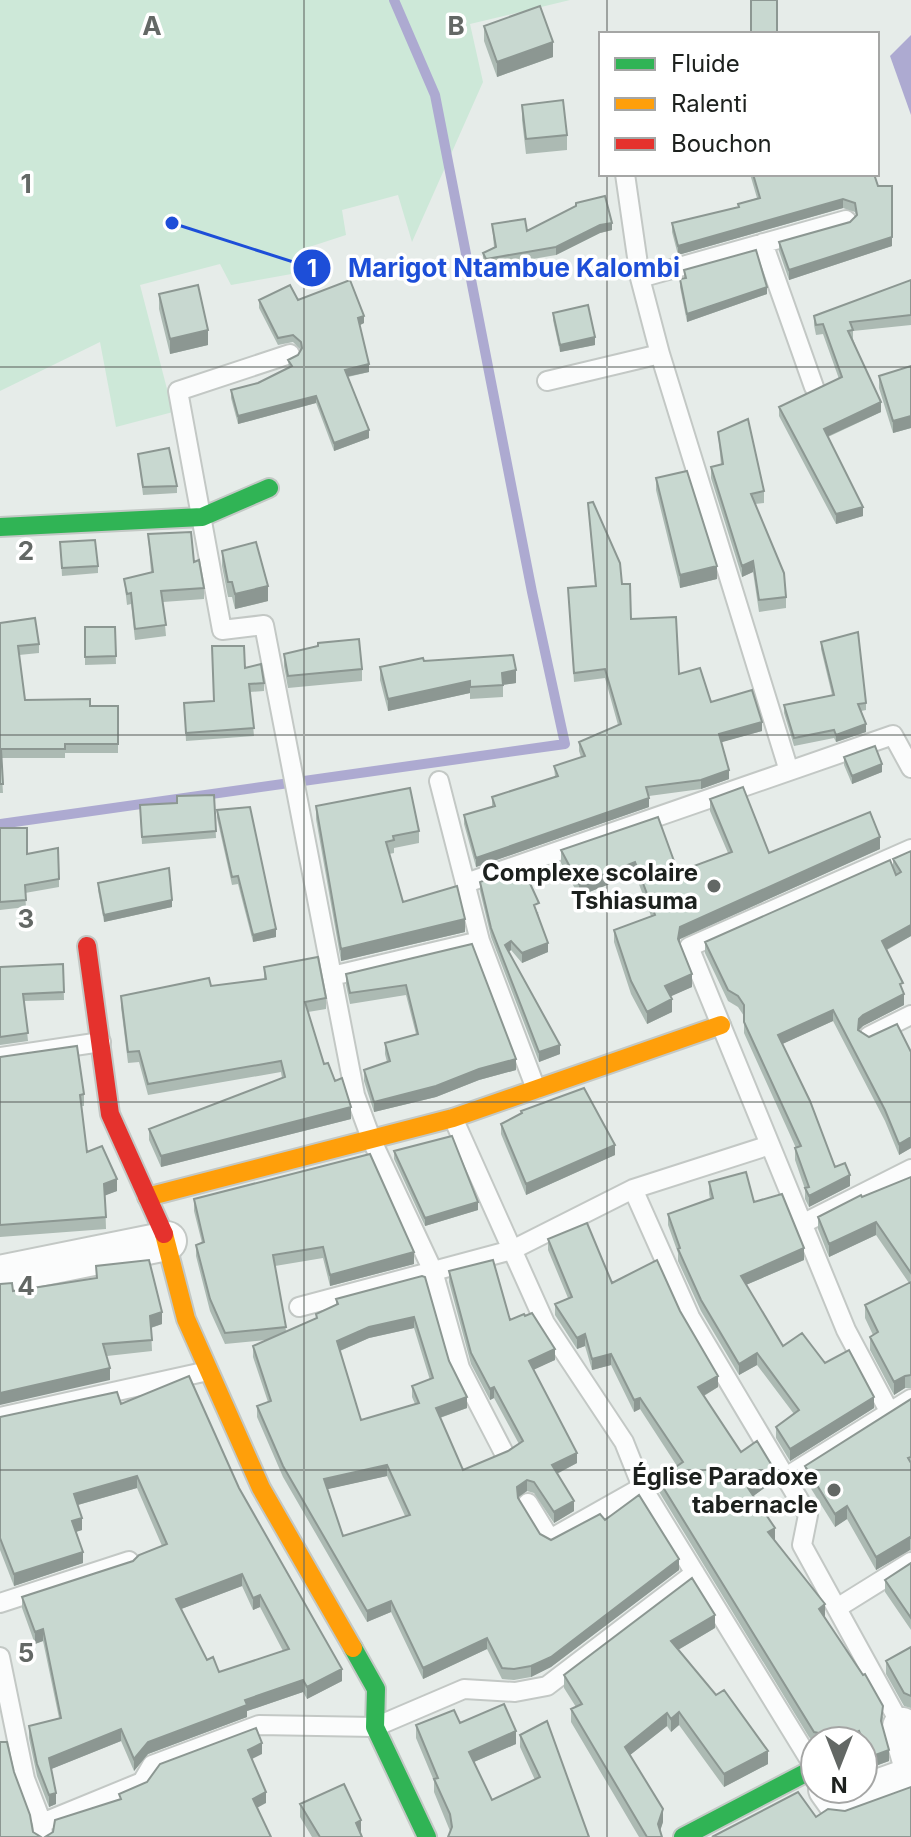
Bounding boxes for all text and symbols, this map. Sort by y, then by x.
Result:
text: A [142,10,162,41]
text: B [447,10,465,41]
legend [599,32,879,176]
text: Fluide [671,49,740,78]
text: Ralenti [671,89,747,118]
text: Bouchon [671,129,772,158]
text: 1 [20,168,32,199]
callout: Marigot Ntambue Kalombi [292,243,696,293]
text: Marigot Ntambue Kalombi [348,252,680,283]
text: 1 [307,254,317,283]
text: 2 [18,535,34,566]
place label: Complexe scolaire Tshiasuma [482,858,698,915]
marker: Complexe scolaire Tshiasuma [705,877,723,895]
text: 3 [18,903,34,934]
text: 4 [17,1270,35,1301]
place label: Église Paradoxe tabernacle [632,1462,818,1519]
marker: Église Paradoxe tabernacle [825,1481,843,1499]
text: 5 [18,1637,34,1668]
north arrow [799,1725,879,1805]
text: N [831,1772,847,1798]

